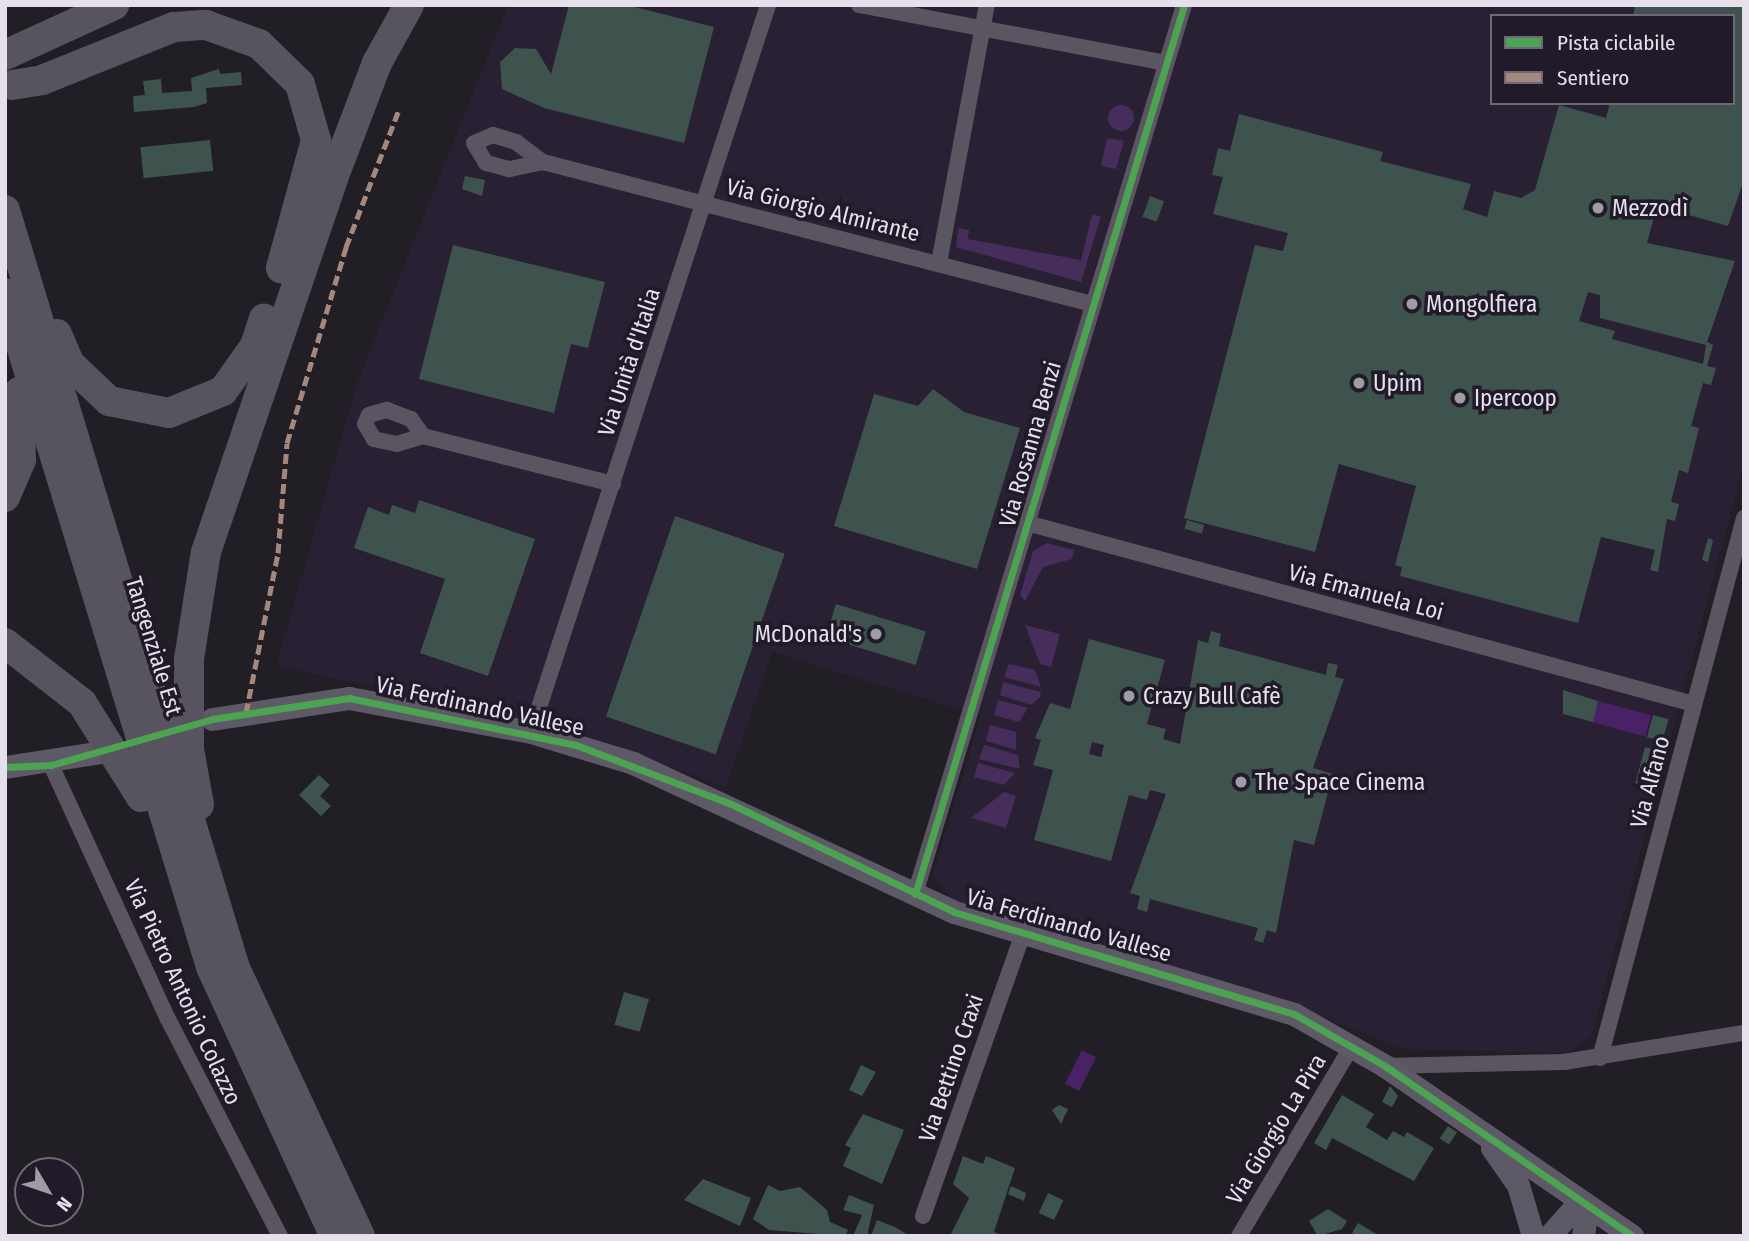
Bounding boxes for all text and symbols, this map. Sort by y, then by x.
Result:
legend [1490,14,1735,105]
text: Pista ciclabile [1557,30,1675,56]
text: Sentiero [1557,65,1629,91]
street label: Via Giorgio Almirante [724,173,922,247]
place label: Mezzodì [1612,194,1688,222]
marker: Mezzodì [1590,200,1606,216]
street label: Via Unità d'Italia [592,284,666,440]
place label: Mongolfiera [1426,290,1537,318]
marker: Mongolfiera [1404,296,1420,312]
street label: Via Rosanna Benzi [993,358,1067,530]
place label: Upim [1373,369,1422,397]
marker: Upim [1351,375,1367,391]
place label: Ipercoop [1474,384,1557,412]
marker: Ipercoop [1452,390,1468,406]
street label: Via Emanuela Loi [1285,558,1447,626]
street label: Tangenziale Est [120,573,188,719]
place label: McDonald's [755,620,862,648]
marker: McDonald's [868,626,884,642]
street label: Via Ferdinando Vallese [373,670,587,742]
place label: Crazy Bull Cafè [1143,682,1281,710]
marker: Crazy Bull Cafè [1121,688,1137,704]
street label: Via Alfano [1624,733,1676,831]
place label: The Space Cinema [1255,768,1425,796]
marker: The Space Cinema [1233,774,1249,790]
street label: Via Pietro Antonio Colazzo [119,875,247,1109]
street label: Via Ferdinando Vallese [963,883,1175,967]
street label: Via Bettino Craxi [913,991,989,1145]
street label: Via Giorgio La Pira [1220,1049,1332,1209]
north arrow [14,1157,84,1227]
text: N [52,1193,77,1216]

